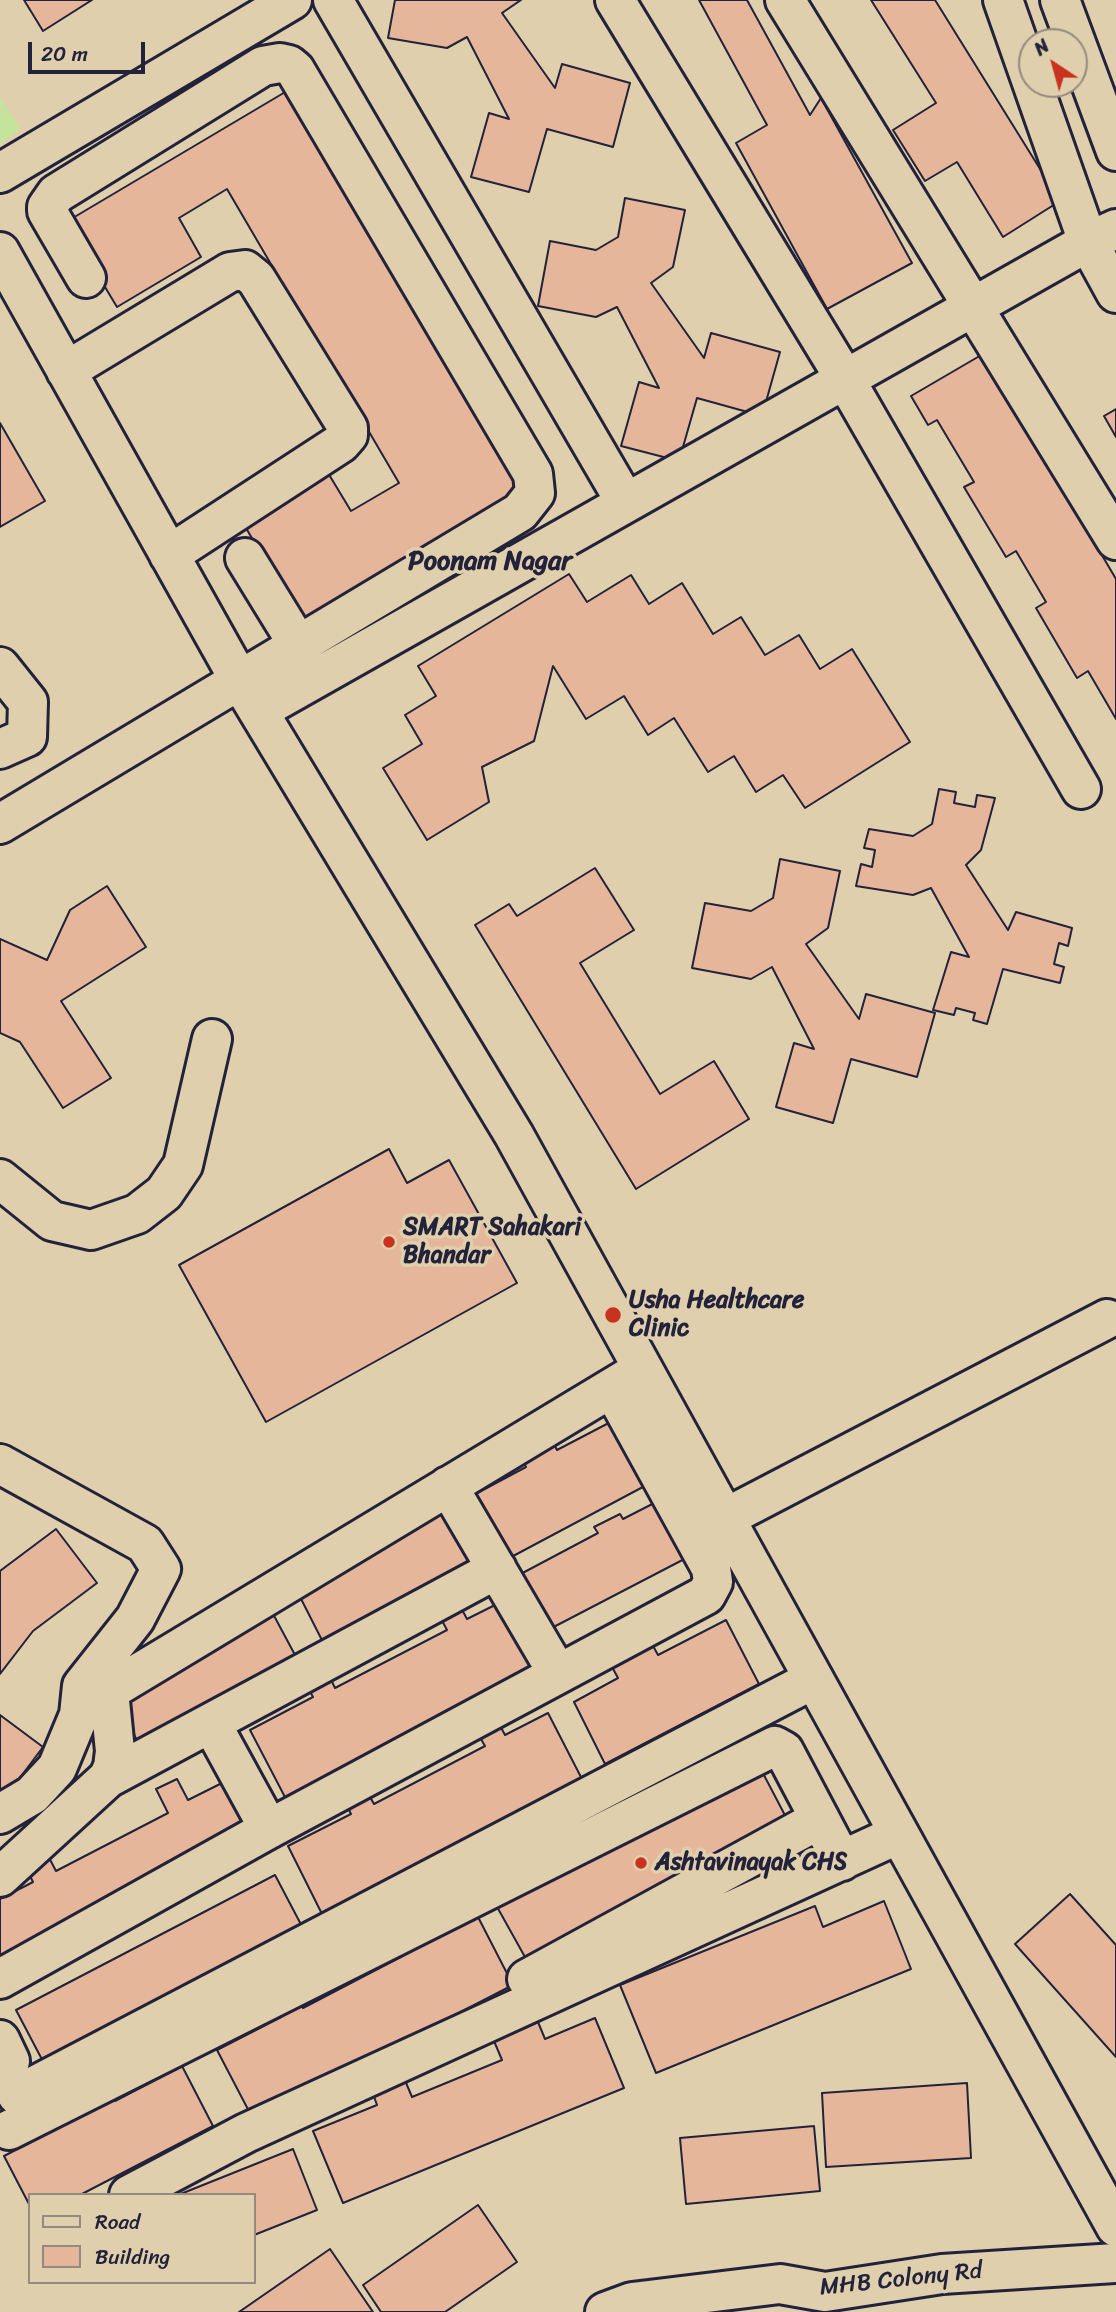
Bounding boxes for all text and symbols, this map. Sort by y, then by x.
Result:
scale bar [32,28,149,72]
north arrow [1018,28,1088,98]
text: N [1027,30,1057,64]
text: 20 m [41,35,88,73]
district label: Poonam Nagar [408,546,572,578]
place label: SMART Sahakari Bhandar [403,1214,581,1270]
marker: SMART Sahakari Bhandar [381,1234,397,1250]
place label: Usha Healthcare Clinic [629,1287,804,1343]
marker: Usha Healthcare Clinic [603,1305,623,1325]
place label: Ashtavinayak CHS [655,1849,847,1877]
marker: Ashtavinayak CHS [633,1855,649,1871]
legend [28,2193,256,2284]
text: Road [95,2203,140,2241]
text: Building [95,2238,170,2276]
street label: MHB Colony Rd [818,2257,984,2303]

